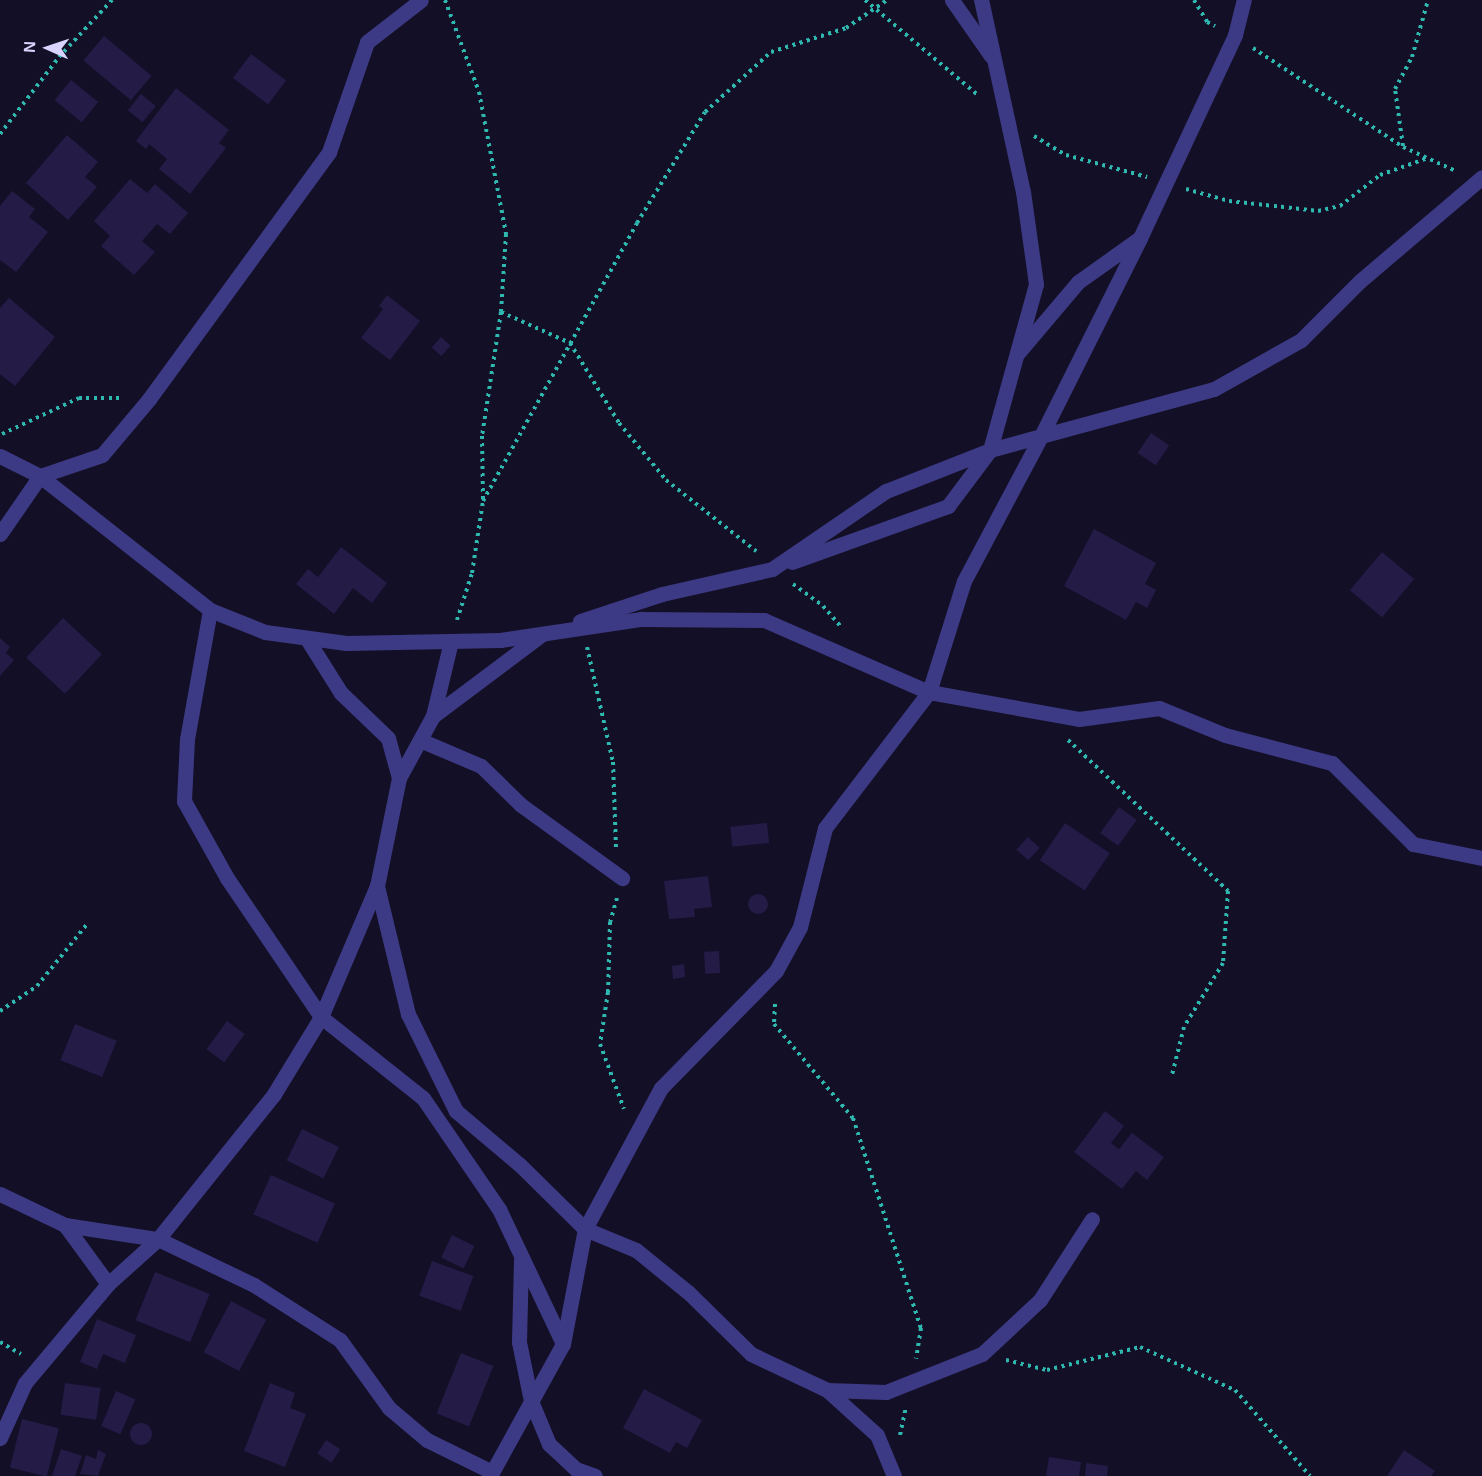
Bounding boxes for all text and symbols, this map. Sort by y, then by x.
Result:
north arrow [18,18,78,78]
text: N [21,41,38,53]

